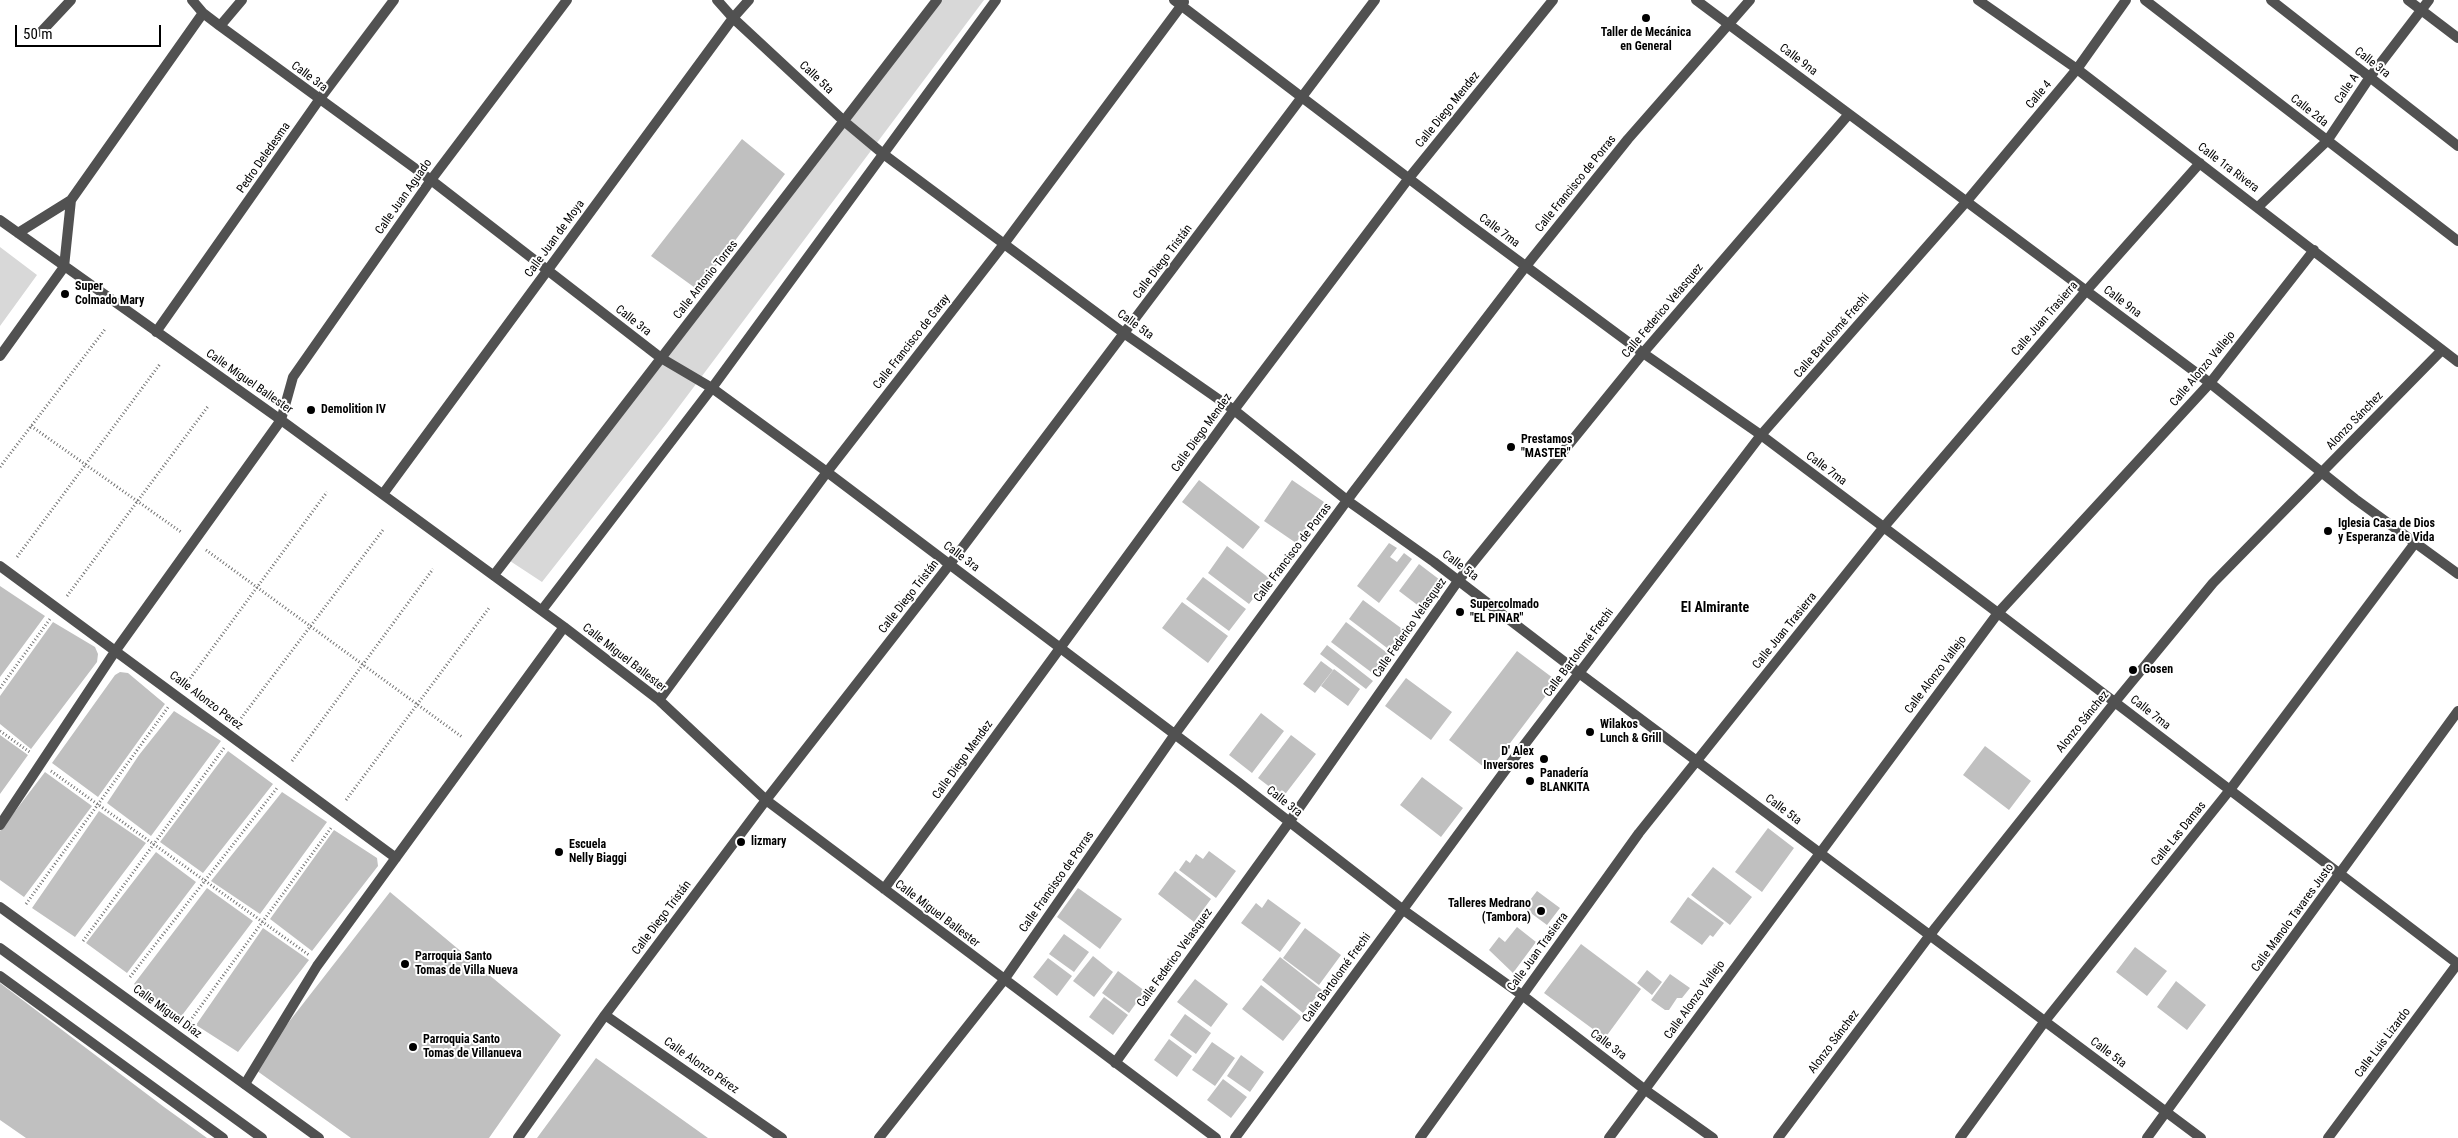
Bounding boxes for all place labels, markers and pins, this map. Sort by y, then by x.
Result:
marker: Taller de Mecánica en General [1640,12,1652,24]
place label: Taller de Mecánica en General [1601,26,1691,54]
place label: Super Colmado Mary [75,280,144,308]
marker: Super Colmado Mary [59,288,71,300]
place label: Demolition IV [321,403,386,417]
marker: Demolition IV [305,404,317,416]
place label: Prestamos "MASTER" [1521,433,1573,461]
marker: Prestamos "MASTER" [1505,441,1517,453]
place label: Iglesia Casa de Dios y Esperanza de Vida [2338,517,2435,545]
marker: Iglesia Casa de Dios y Esperanza de Vida [2322,525,2334,537]
place label: Supercolmado "EL PINAR" [1470,598,1539,626]
marker: Supercolmado "EL PINAR" [1454,606,1466,618]
place label: Gosen [2143,663,2173,677]
marker: Gosen [2127,664,2139,676]
place label: Wilakos Lunch & Grill [1600,718,1661,746]
marker: Wilakos Lunch & Grill [1584,726,1596,738]
place label: D' Alex Inversores [1483,745,1534,773]
marker: D' Alex Inversores [1538,753,1550,765]
place label: Panadería BLANKITA [1540,767,1590,795]
marker: Panadería BLANKITA [1524,775,1536,787]
place label: lizmary [751,835,786,849]
marker: lizmary [735,836,747,848]
place label: Escuela Nelly Biaggi [569,838,627,866]
marker: Escuela Nelly Biaggi [553,846,565,858]
place label: Talleres Medrano (Tambora) [1448,897,1531,925]
marker: Talleres Medrano (Tambora) [1535,905,1547,917]
place label: Parroquia Santo Tomas de Villa Nueva [415,950,518,978]
marker: Parroquia Santo Tomas de Villa Nueva [399,958,411,970]
place label: Parroquia Santo Tomas de Villanueva [423,1033,522,1061]
marker: Parroquia Santo Tomas de Villanueva [407,1041,419,1053]

